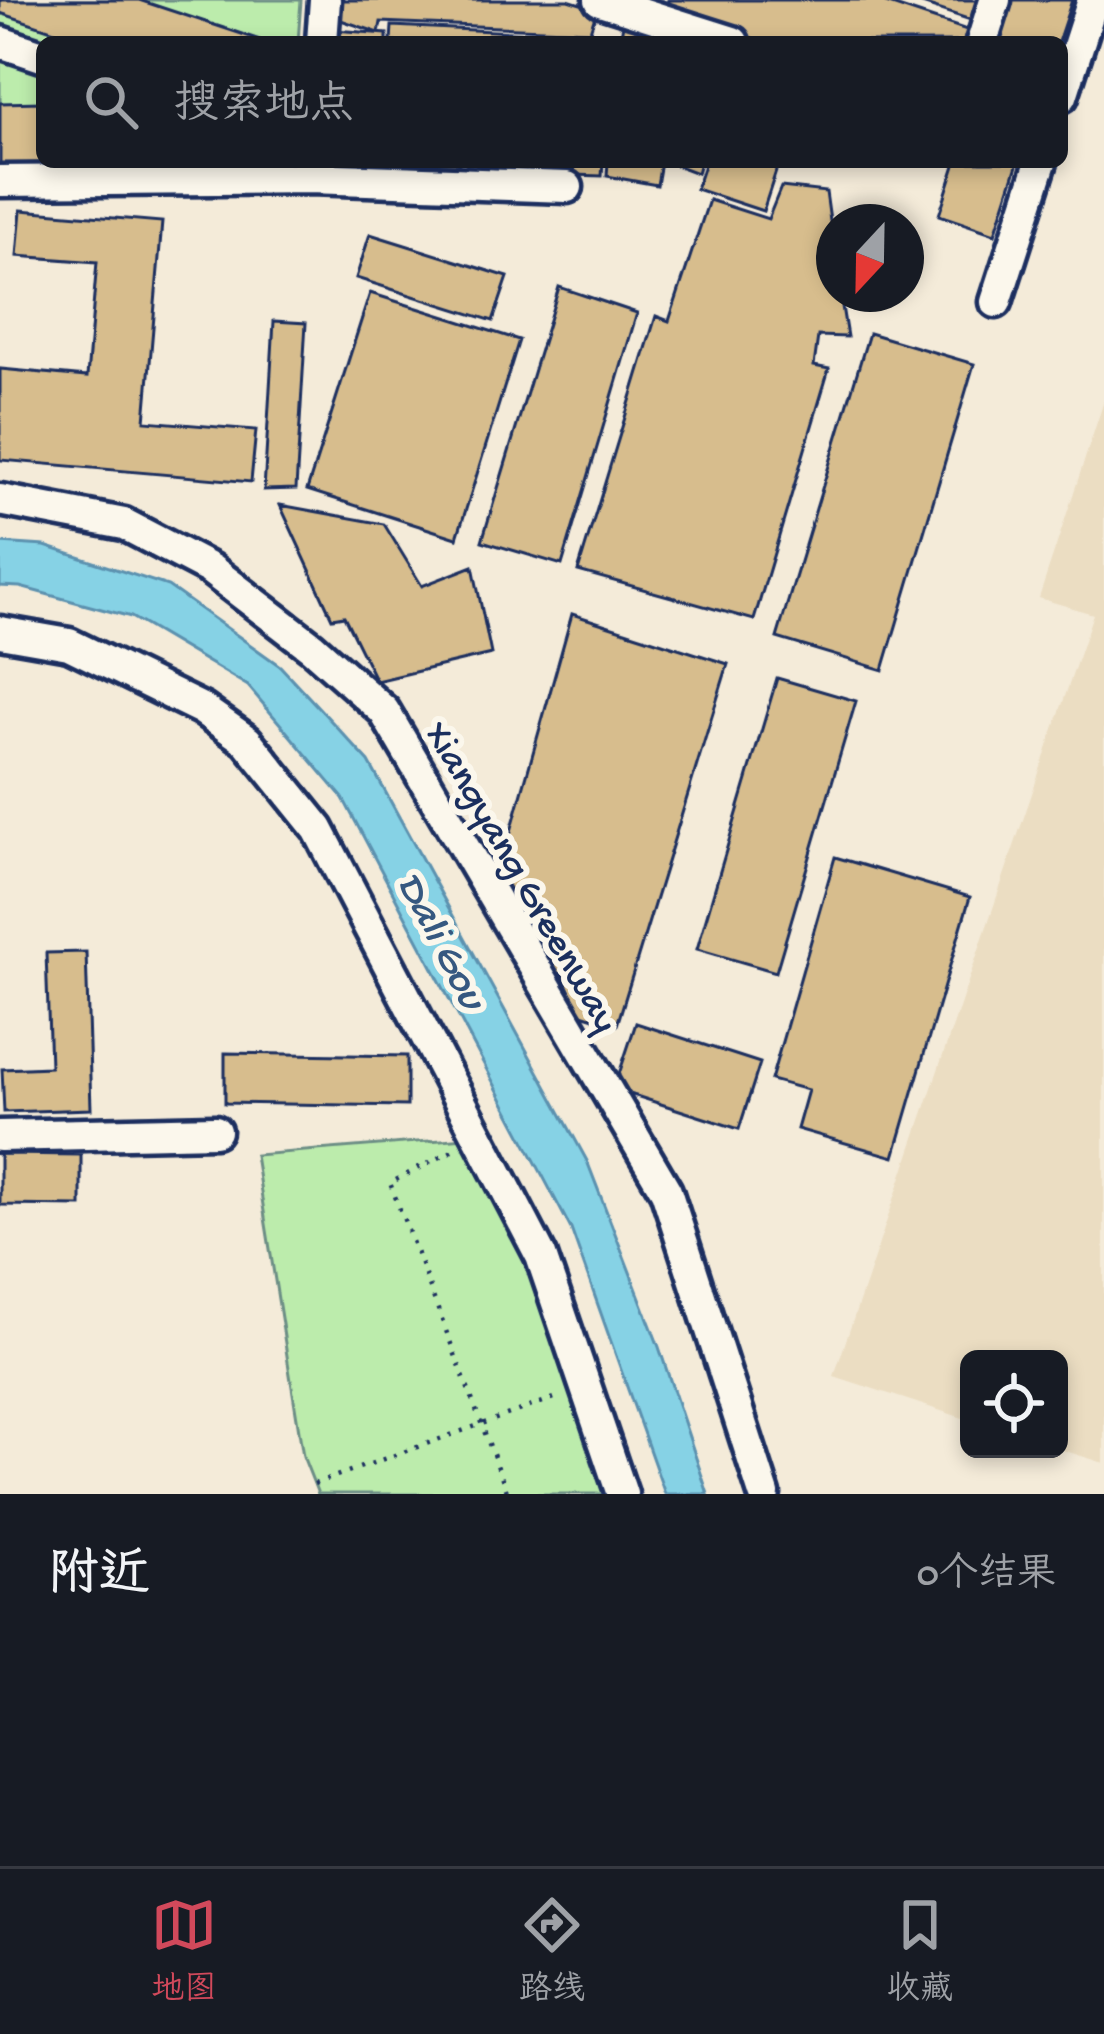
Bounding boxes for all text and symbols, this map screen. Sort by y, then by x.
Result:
search box [36,36,1068,168]
icon: search [78,69,144,135]
text: 搜索地点 [174,81,354,134]
north arrow [816,204,924,312]
street label: Xiangyang Greenway [411,714,626,1042]
water label: Dali Gou [382,866,496,1022]
map controls [960,1350,1068,1458]
button: locate [960,1350,1068,1458]
text: 附近 [48,1549,150,1609]
text: 0个结果 [917,1554,1056,1600]
tab: 地图 [151,1892,217,2011]
tab: 路线 [519,1892,585,2011]
tab: 收藏 [887,1892,953,2011]

